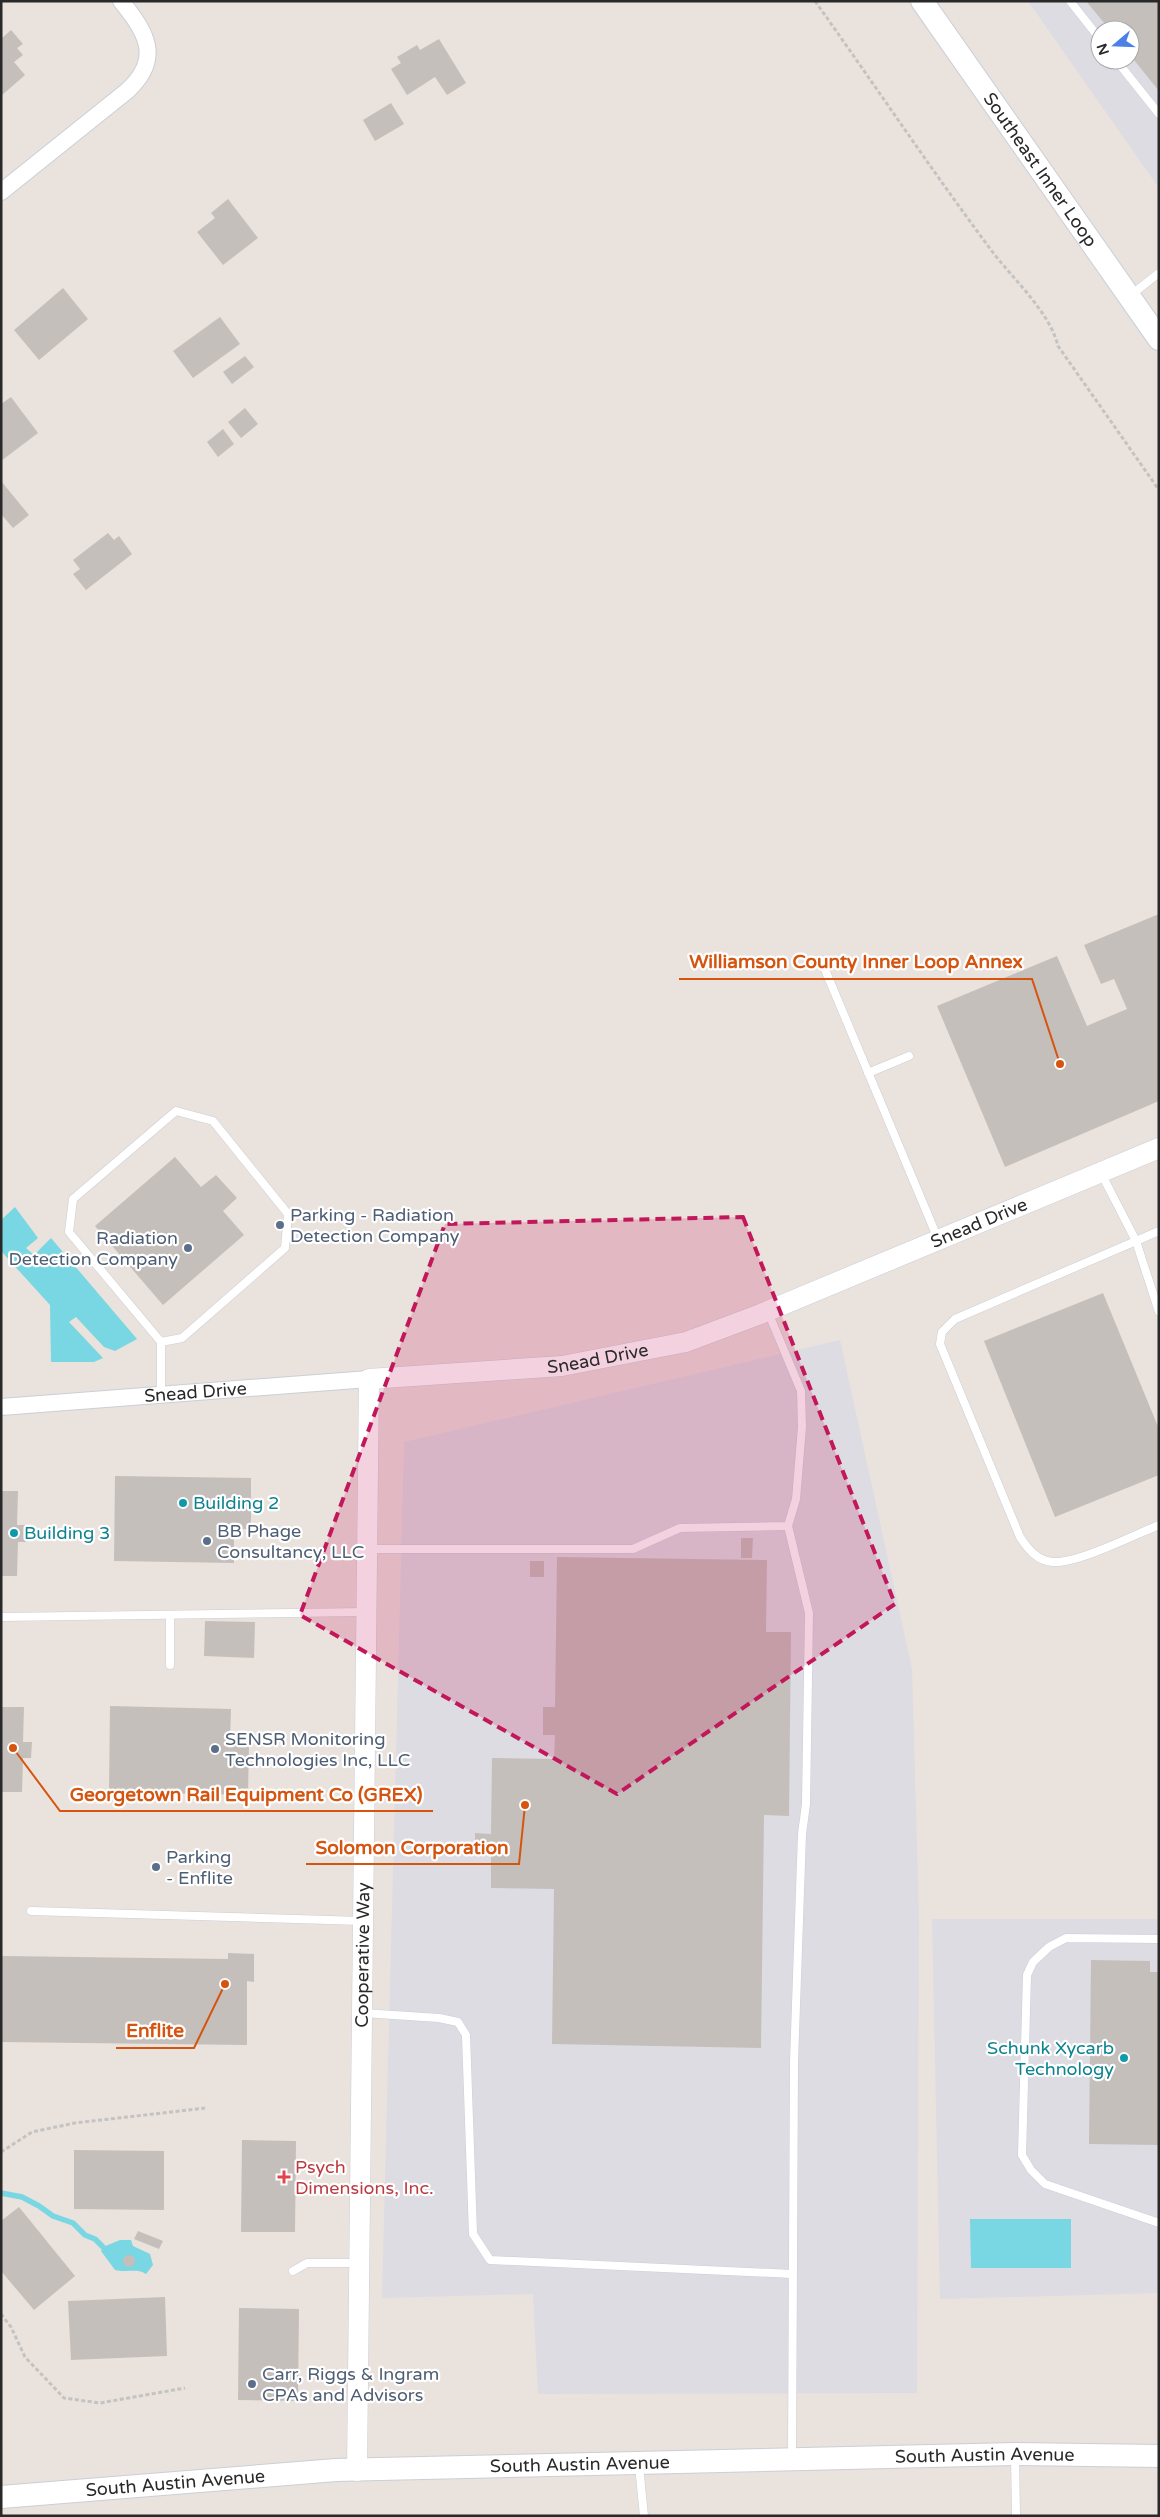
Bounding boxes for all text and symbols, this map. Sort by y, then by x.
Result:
north arrow [1090,20,1140,70]
text: N [1093,41,1113,57]
street label: Southeast Inner Loop [979,88,1102,251]
callout: Williamson County Inner Loop Annex [679,945,1032,979]
text: Williamson County Inner Loop Annex [689,951,1023,974]
street label: Snead Drive [927,1193,1031,1253]
place label: Parking - Radiation Detection Company [290,1204,460,1247]
marker: Parking - Radiation Detection Company [274,1219,286,1231]
place label: Radiation Detection Company [9,1227,178,1270]
marker: Radiation Detection Company [182,1242,194,1254]
street label: Snead Drive [546,1339,650,1378]
street label: Snead Drive [143,1377,247,1407]
place label: Building 2 [193,1492,279,1514]
marker: Building 2 [177,1497,189,1509]
place label: BB Phage Consultancy, LLC [217,1520,364,1563]
place label: Building 3 [24,1522,110,1544]
marker: Building 3 [8,1527,20,1539]
marker: BB Phage Consultancy, LLC [201,1535,213,1547]
place label: SENSR Monitoring Technologies Inc, LLC [225,1728,410,1771]
marker: SENSR Monitoring Technologies Inc, LLC [209,1743,221,1755]
callout: Georgetown Rail Equipment Co (GREX) [60,1777,433,1811]
text: Georgetown Rail Equipment Co (GREX) [70,1784,422,1807]
callout: Solomon Corporation [306,1830,519,1864]
text: Solomon Corporation [315,1837,509,1860]
place label: Parking - Enflite [166,1846,233,1889]
marker: Parking - Enflite [150,1861,162,1873]
street label: Cooperative Way [351,1882,374,2028]
callout: Enflite [116,2014,194,2048]
text: Enflite [126,2020,184,2042]
place label: Schunk Xycarb Technology [987,2037,1114,2080]
marker: Schunk Xycarb Technology [1118,2052,1130,2064]
place label: Psych Dimensions, Inc. [295,2156,434,2199]
marker: Psych Dimensions, Inc. [277,2170,291,2184]
place label: Carr, Riggs & Ingram CPAs and Advisors [262,2363,439,2406]
marker: Carr, Riggs & Ingram CPAs and Advisors [246,2378,258,2390]
street label: South Austin Avenue [895,2443,1075,2468]
street label: South Austin Avenue [490,2451,670,2477]
street label: South Austin Avenue [85,2465,266,2501]

